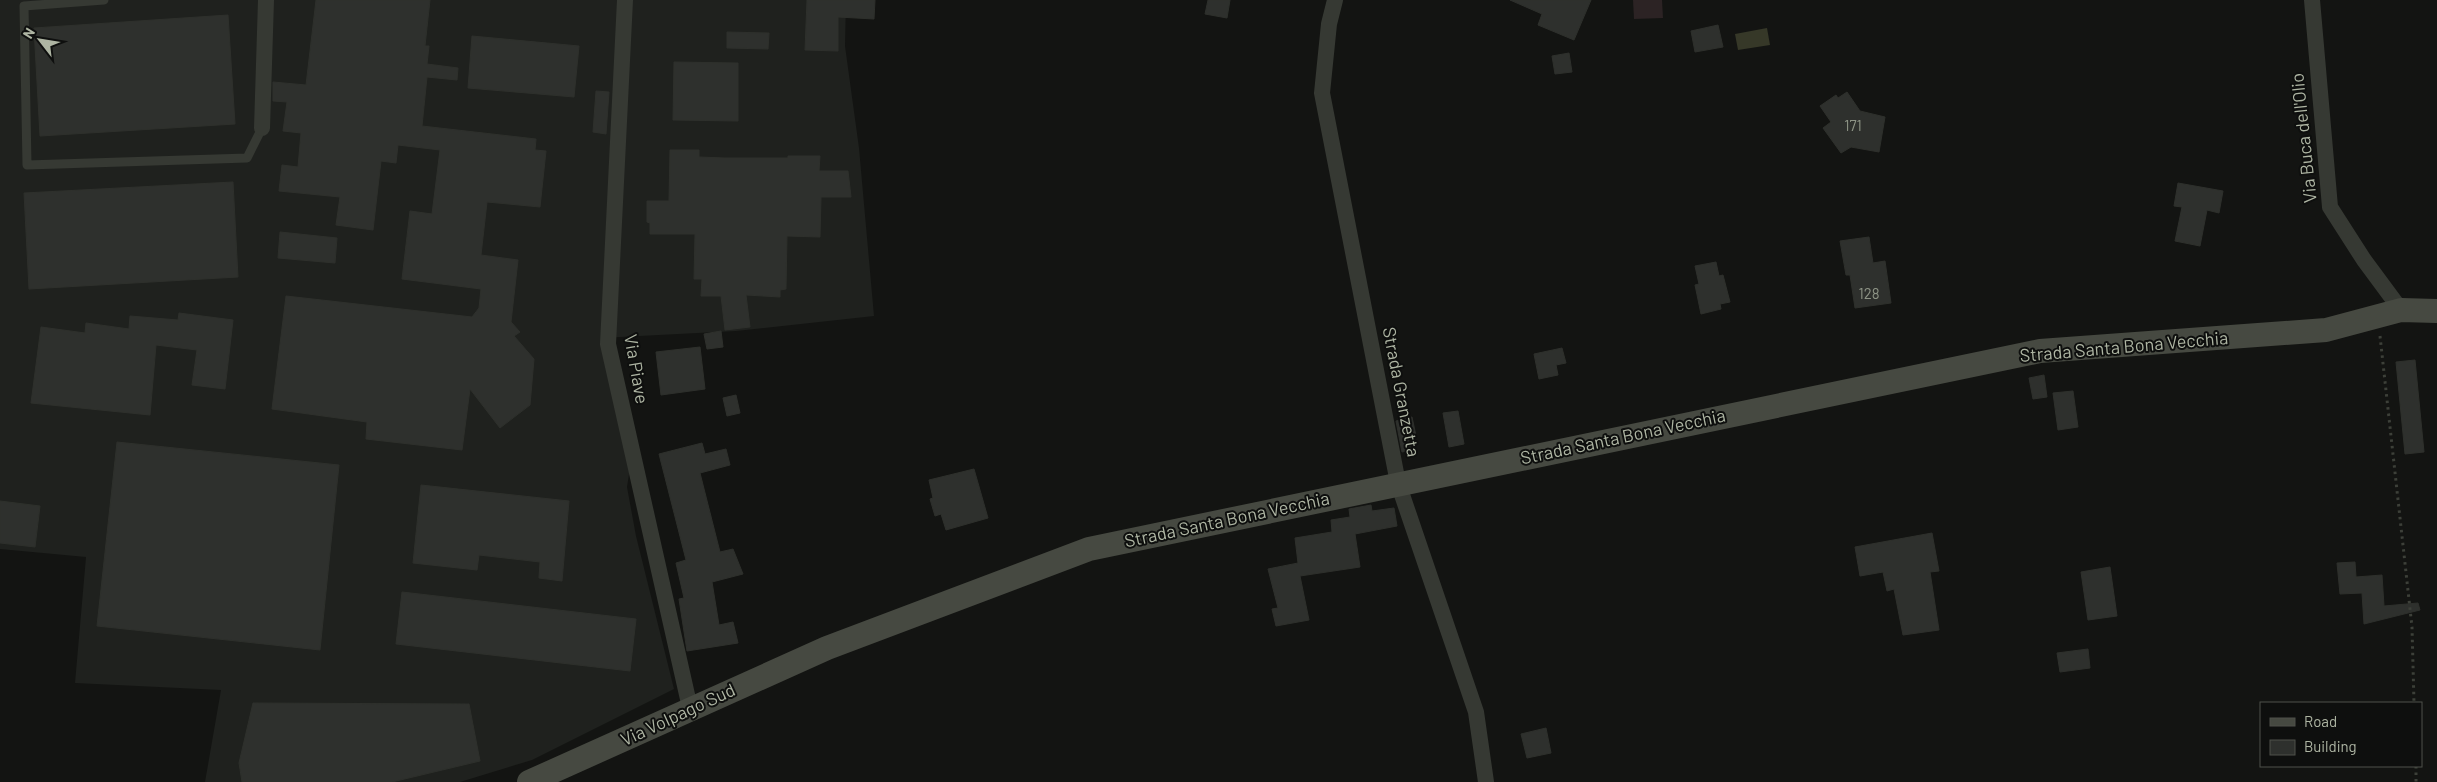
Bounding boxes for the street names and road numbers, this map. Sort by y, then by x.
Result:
street label: Via Buca dell'Olio [2285,72,2321,204]
street label: Strada Granzetta [1379,325,1425,459]
street label: Strada Santa Bona Vecchia [2019,326,2229,366]
street label: Via Piave [620,332,654,405]
street label: Strada Santa Bona Vecchia [1518,404,1727,469]
street label: Strada Santa Bona Vecchia [1122,487,1331,552]
street label: Via Volpago Sud [617,678,738,750]

